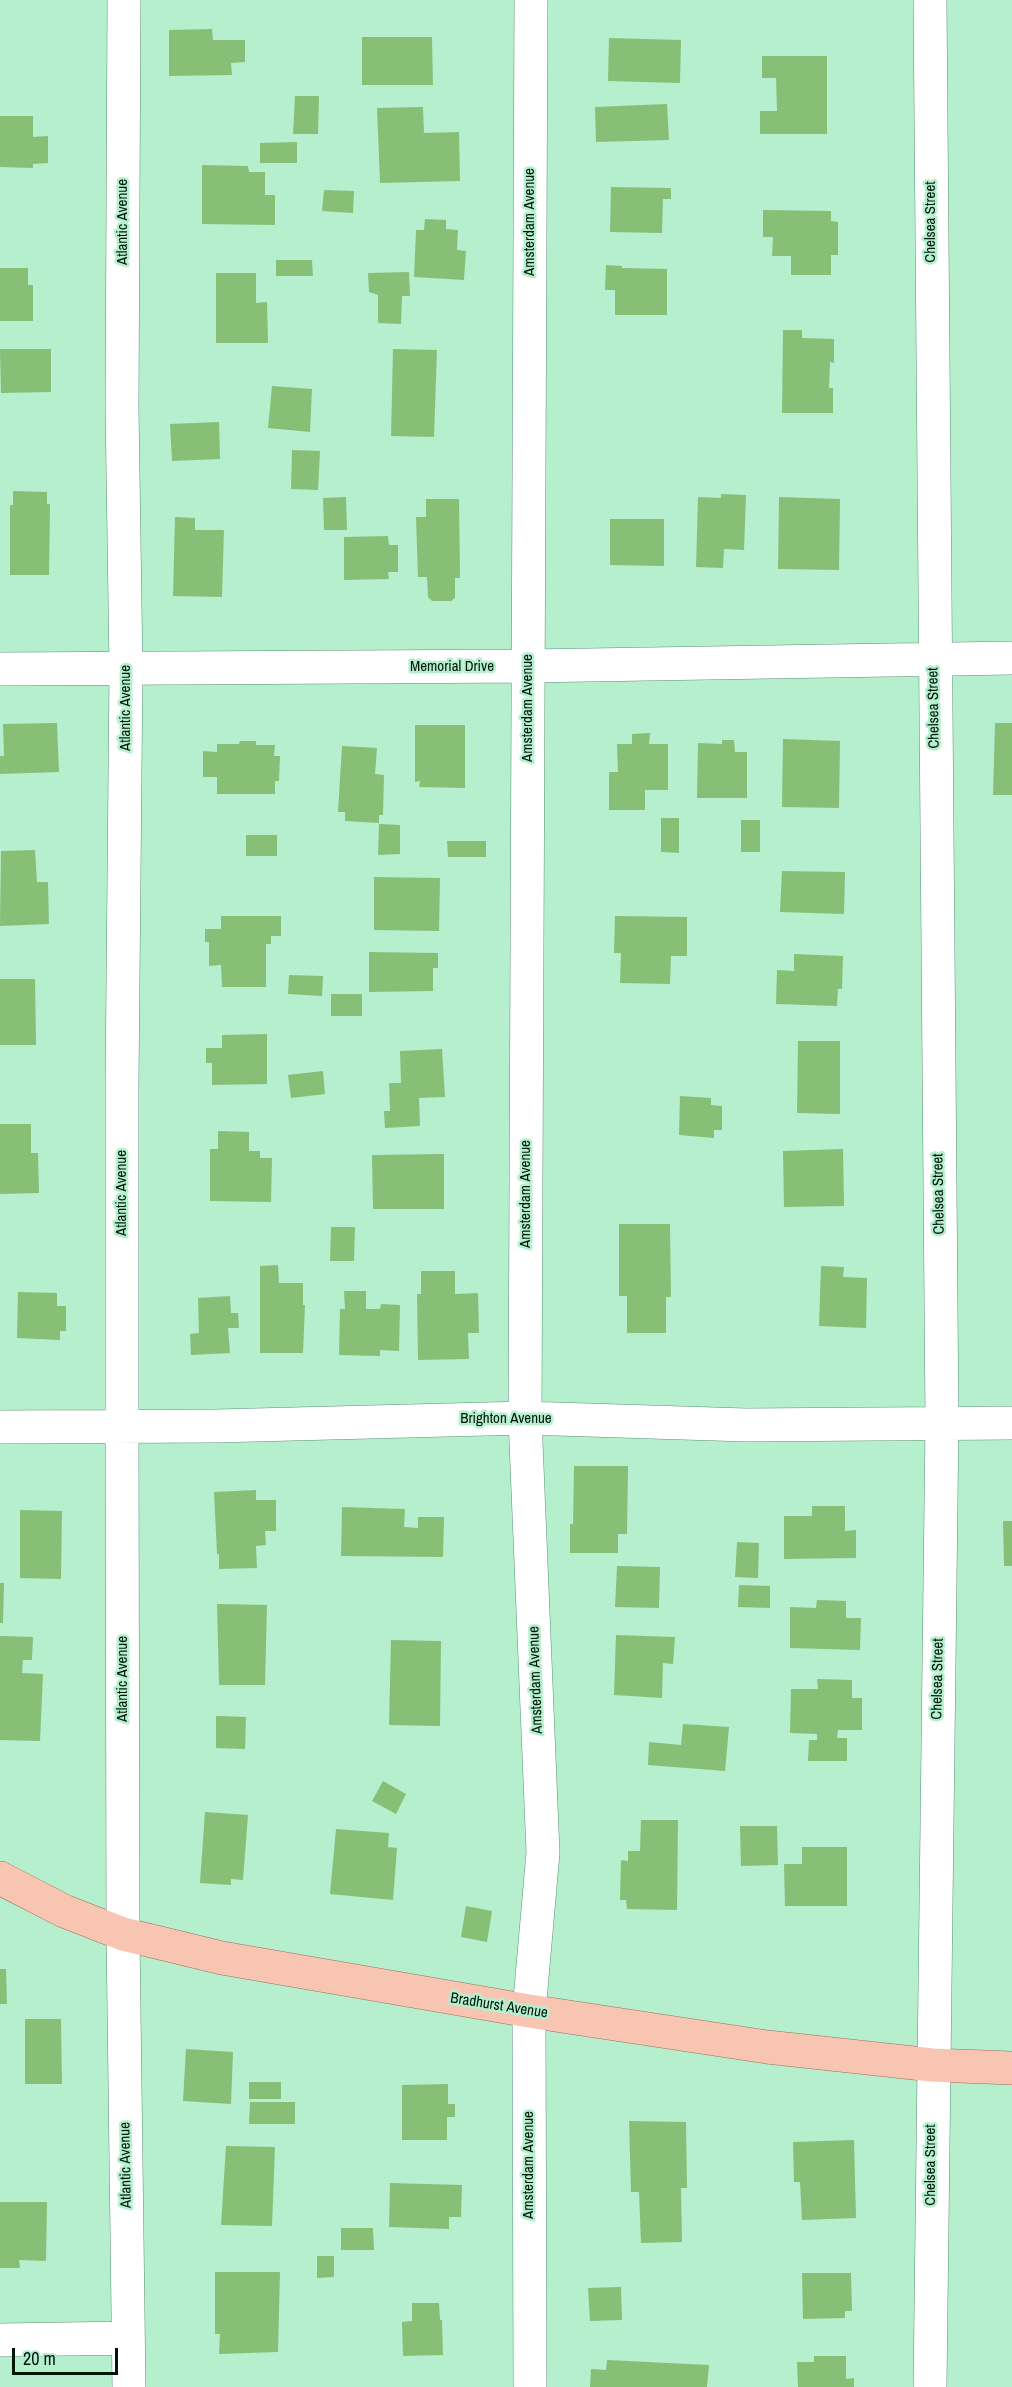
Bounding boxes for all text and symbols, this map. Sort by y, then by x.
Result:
street label: Amsterdam Avenue [521,168,539,276]
street label: Atlantic Avenue [114,179,132,265]
street label: Chelsea Street [922,181,940,263]
street label: Amsterdam Avenue [519,654,537,762]
street label: Memorial Drive [410,658,494,676]
street label: Atlantic Avenue [117,665,135,751]
street label: Chelsea Street [924,667,944,749]
street label: Amsterdam Avenue [517,1140,535,1248]
street label: Atlantic Avenue [113,1150,131,1236]
street label: Chelsea Street [929,1153,949,1235]
street label: Brighton Avenue [460,1410,552,1428]
street label: Amsterdam Avenue [525,1626,547,1734]
street label: Atlantic Avenue [114,1636,132,1722]
street label: Chelsea Street [928,1638,948,1720]
street label: Bradhurst Avenue [449,1989,549,2023]
street label: Amsterdam Avenue [520,2111,538,2219]
street label: Atlantic Avenue [116,2122,136,2208]
street label: Chelsea Street [922,2124,940,2206]
scale bar [15,2336,122,2374]
text: 20 m [23,2346,56,2371]

